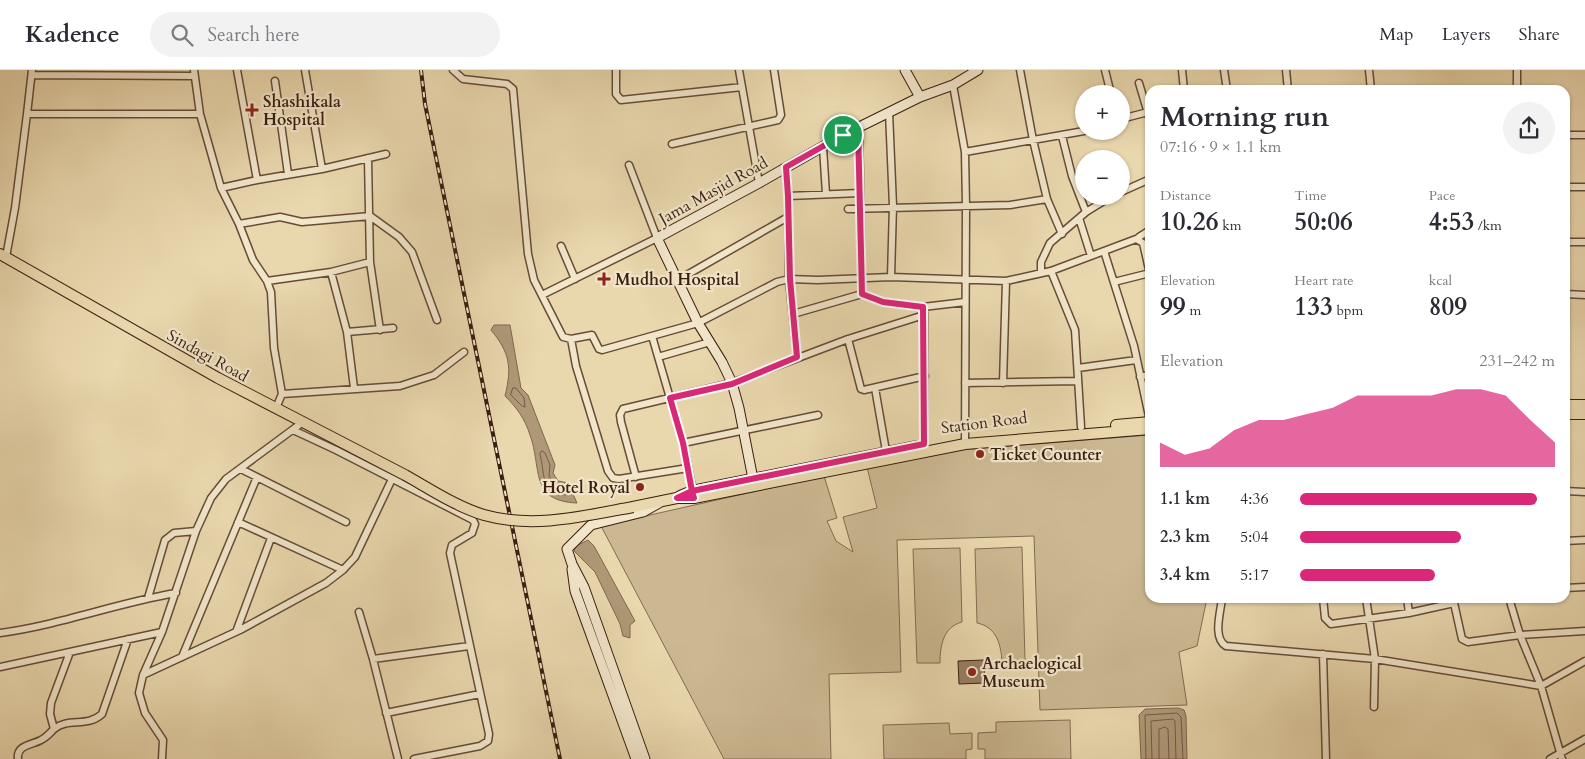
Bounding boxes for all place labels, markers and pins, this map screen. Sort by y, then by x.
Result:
place label: Shashikala Hospital [263,91,341,131]
marker: Shashikala Hospital [245,103,259,117]
pin [822,114,864,156]
place label: Mudhol Hospital [615,269,739,291]
marker: Mudhol Hospital [597,272,611,286]
place label: Ticket Counter [990,444,1102,466]
marker: Ticket Counter [974,448,986,460]
place label: Hotel Royal [542,477,630,499]
marker: Hotel Royal [634,481,646,493]
place label: Archaelogical Museum [982,653,1082,693]
marker: Archaelogical Museum [966,666,978,678]

